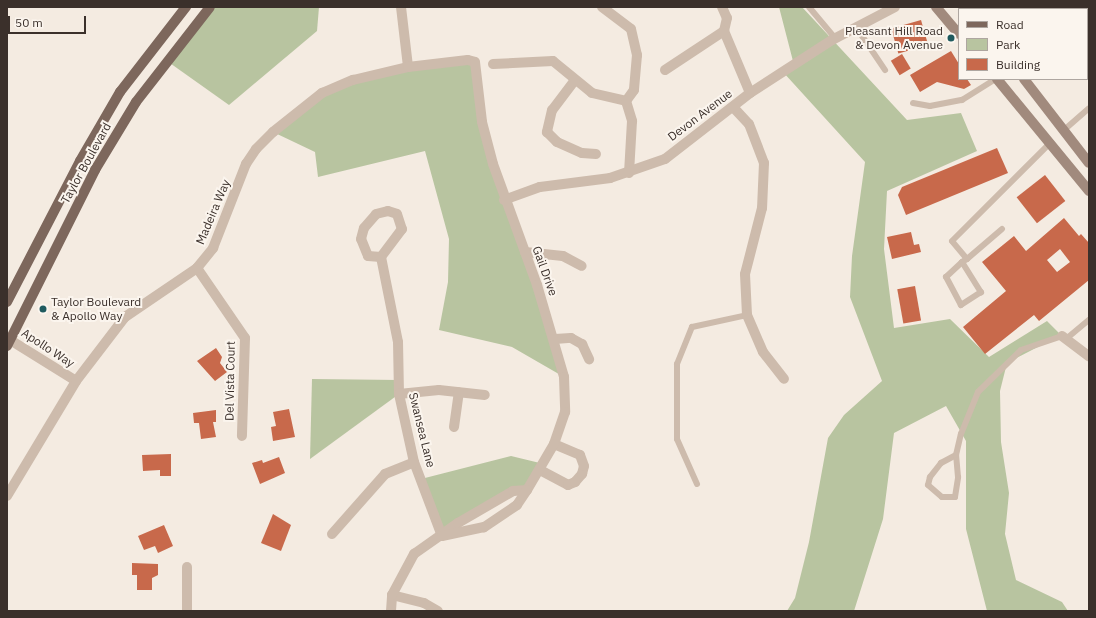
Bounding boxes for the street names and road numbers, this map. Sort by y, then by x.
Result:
street label: Devon Avenue [665,86,735,144]
street label: Taylor Boulevard [58,120,114,206]
street label: Madeira Way [193,177,233,247]
street label: Gail Drive [529,244,561,298]
street label: Apollo Way [19,326,77,370]
street label: Del Vista Court [222,341,238,421]
street label: Swansea Lane [406,391,438,469]

